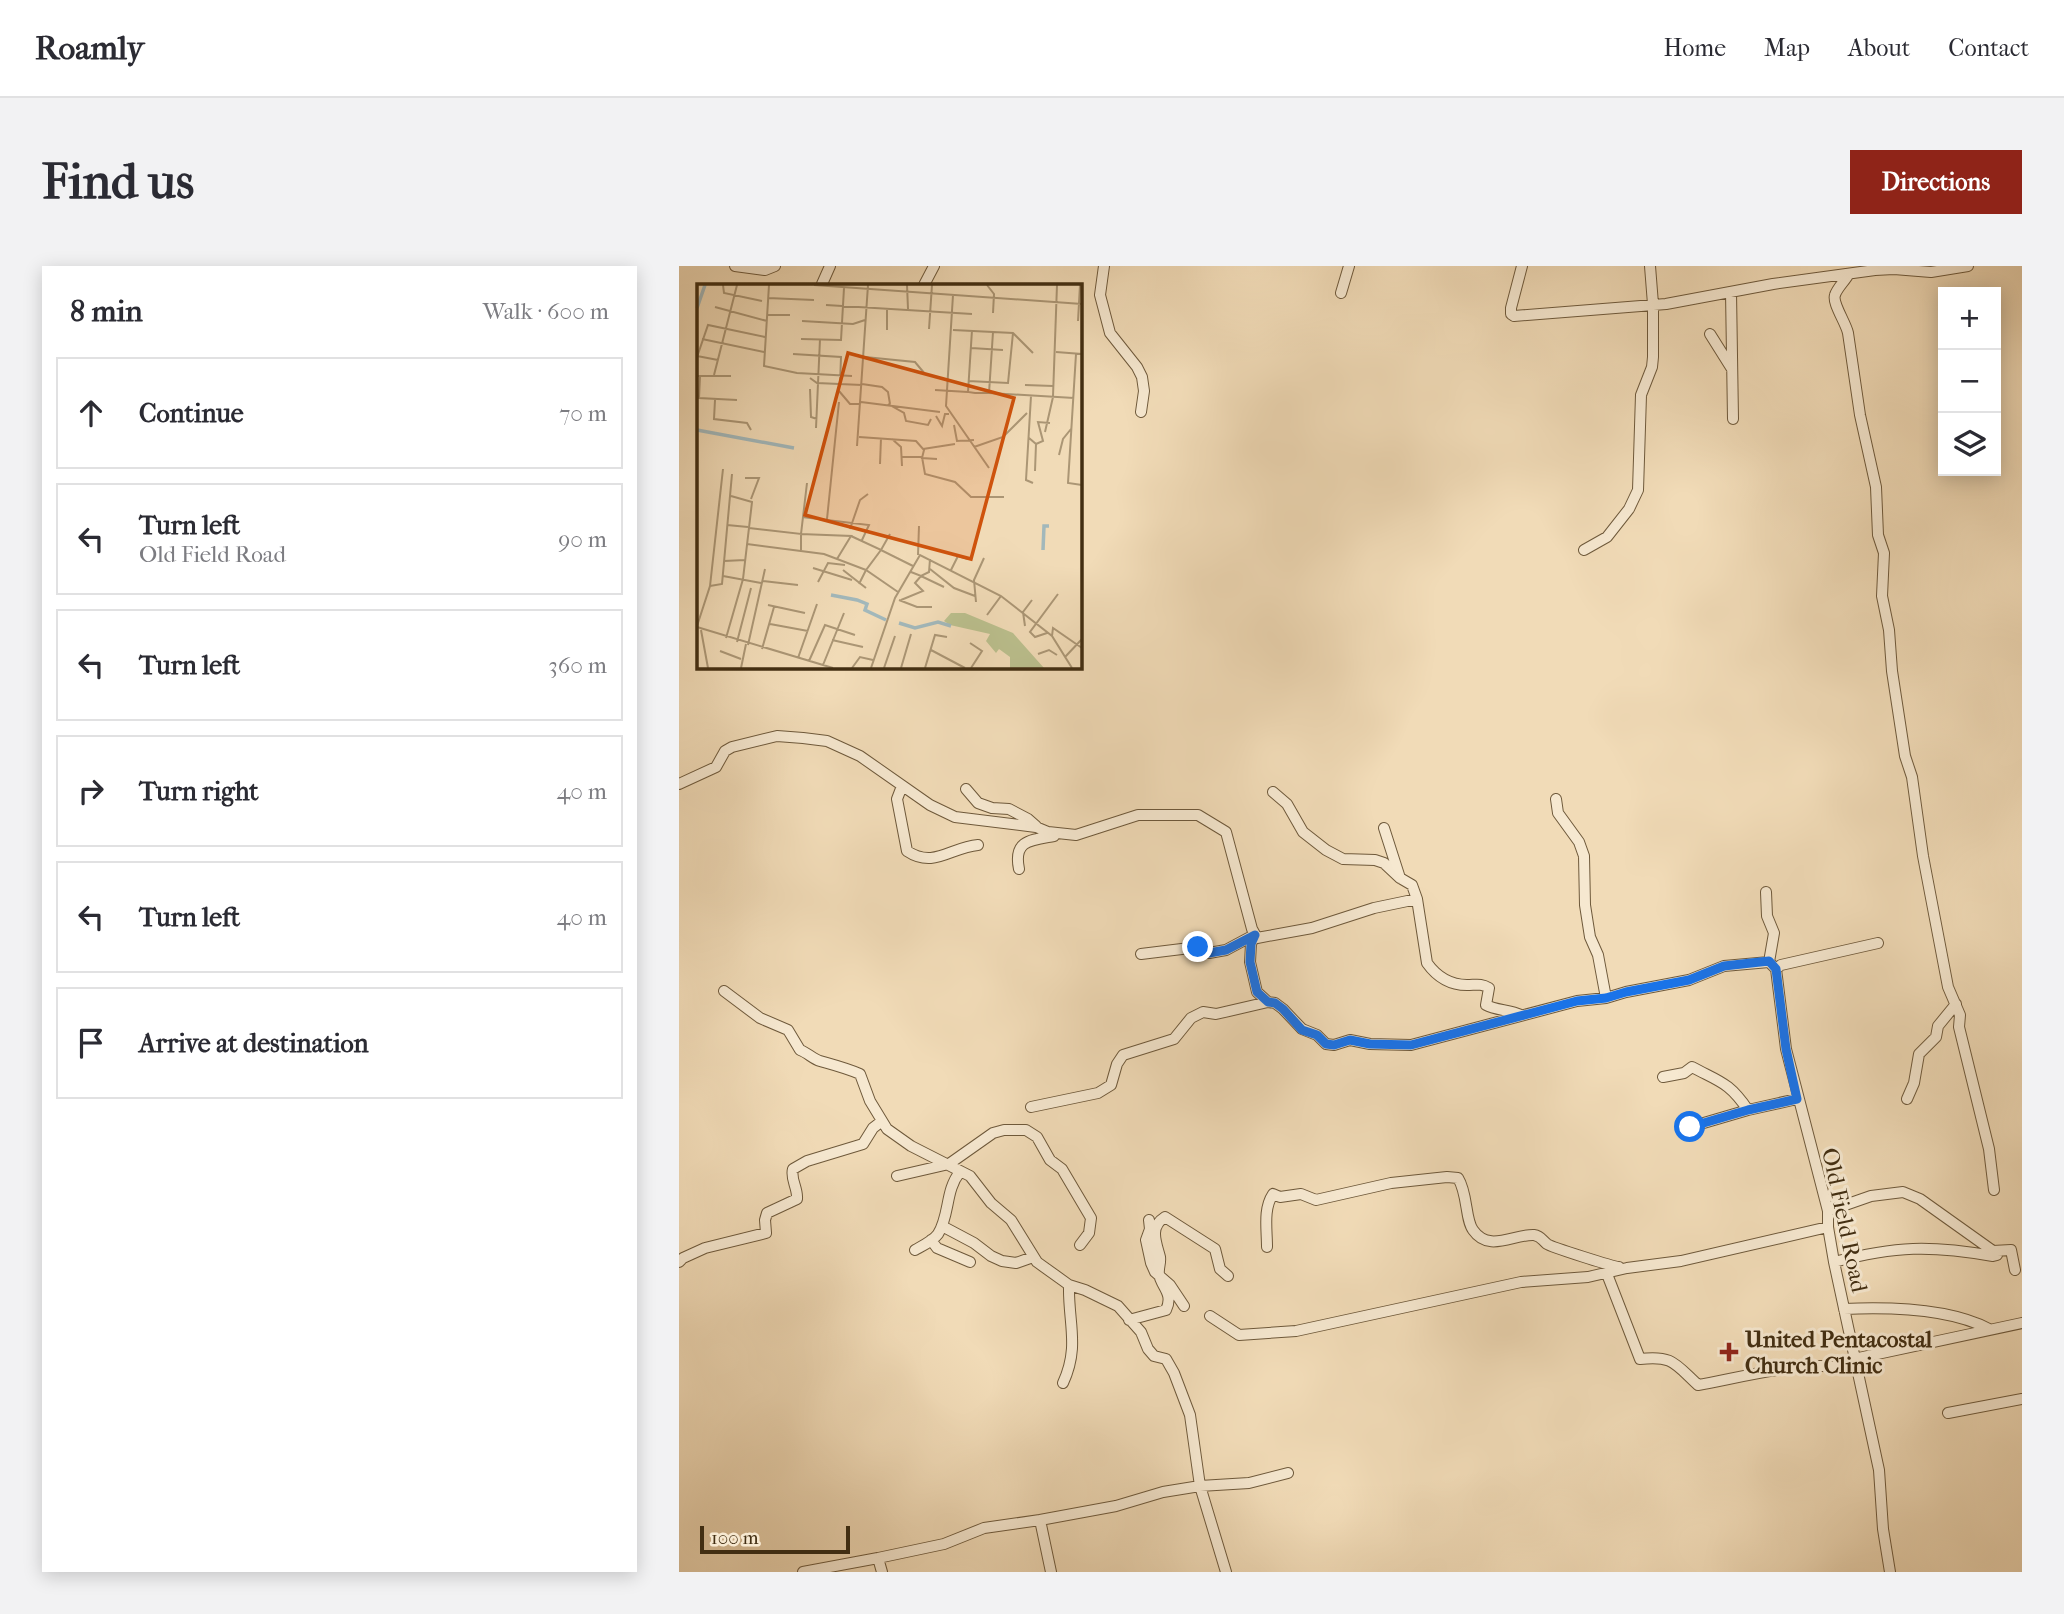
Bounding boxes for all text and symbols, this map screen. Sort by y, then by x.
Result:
text: Roamly [35,29,144,68]
text: Home [1664,34,1726,62]
text: Map [1764,34,1810,62]
text: About [1848,34,1910,62]
text: Contact [1948,34,2029,62]
button: Directions [1850,150,2022,214]
text: Find us [42,153,194,211]
inset map [697,284,1081,668]
map controls [1938,287,2001,476]
button: + [1938,287,2001,350]
text: 8 min [70,294,143,329]
text: Walk · 600 m [483,298,609,325]
button: − [1938,350,2001,413]
icon: ahead [72,394,110,432]
text: Continue [139,398,244,429]
text: 70 m [559,400,607,427]
button: layers [1938,413,2001,476]
text: Turn left [139,510,240,541]
icon: left [72,520,110,558]
text: 90 m [558,526,607,553]
text: Old Field Road [139,541,286,568]
icon: left [72,646,110,684]
text: Turn left [139,650,240,681]
text: 360 m [548,652,607,679]
icon: right [72,772,110,810]
text: Turn right [139,776,259,807]
text: 40 m [557,778,607,805]
icon: left [72,898,110,936]
text: Turn left [139,902,240,933]
text: 40 m [557,904,607,931]
route end [1182,931,1213,962]
icon: arrive [72,1024,110,1062]
text: Arrive at destination [139,1028,369,1059]
route start [1674,1111,1705,1142]
street label: Old Field Road [1816,1145,1873,1295]
place label: United Pentacostal Church Clinic [1744,1326,1933,1379]
marker: United Pentacostal Church Clinic [1719,1342,1739,1362]
scale bar [700,1523,851,1555]
text: 100 m [711,1527,759,1549]

